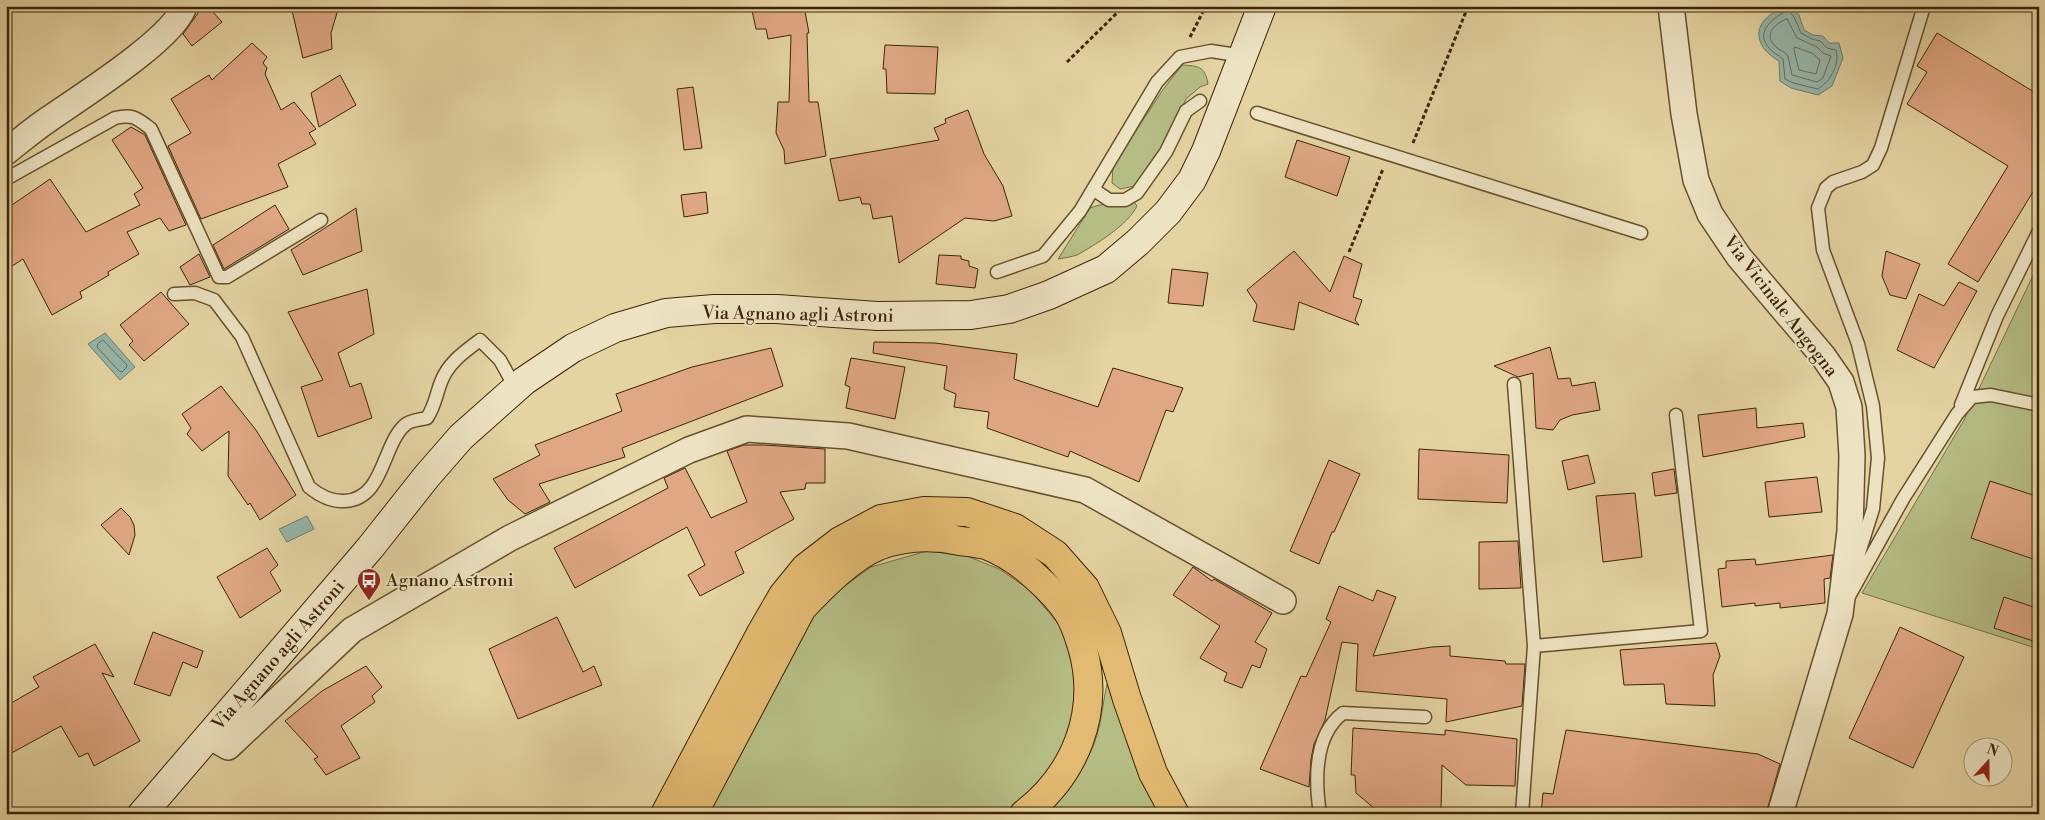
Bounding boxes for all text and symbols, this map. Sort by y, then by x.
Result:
street label: Via Vicinale Angogna [1718,230,1843,382]
street label: Via Agnano agli Astroni [701,301,894,328]
bus stop icon: Agnano Astroni [356,567,382,601]
place label: Agnano Astroni [385,569,514,592]
street label: Via Agnano agli Astroni [206,575,350,736]
north arrow [1962,738,2012,788]
text: N [1984,740,2001,761]

